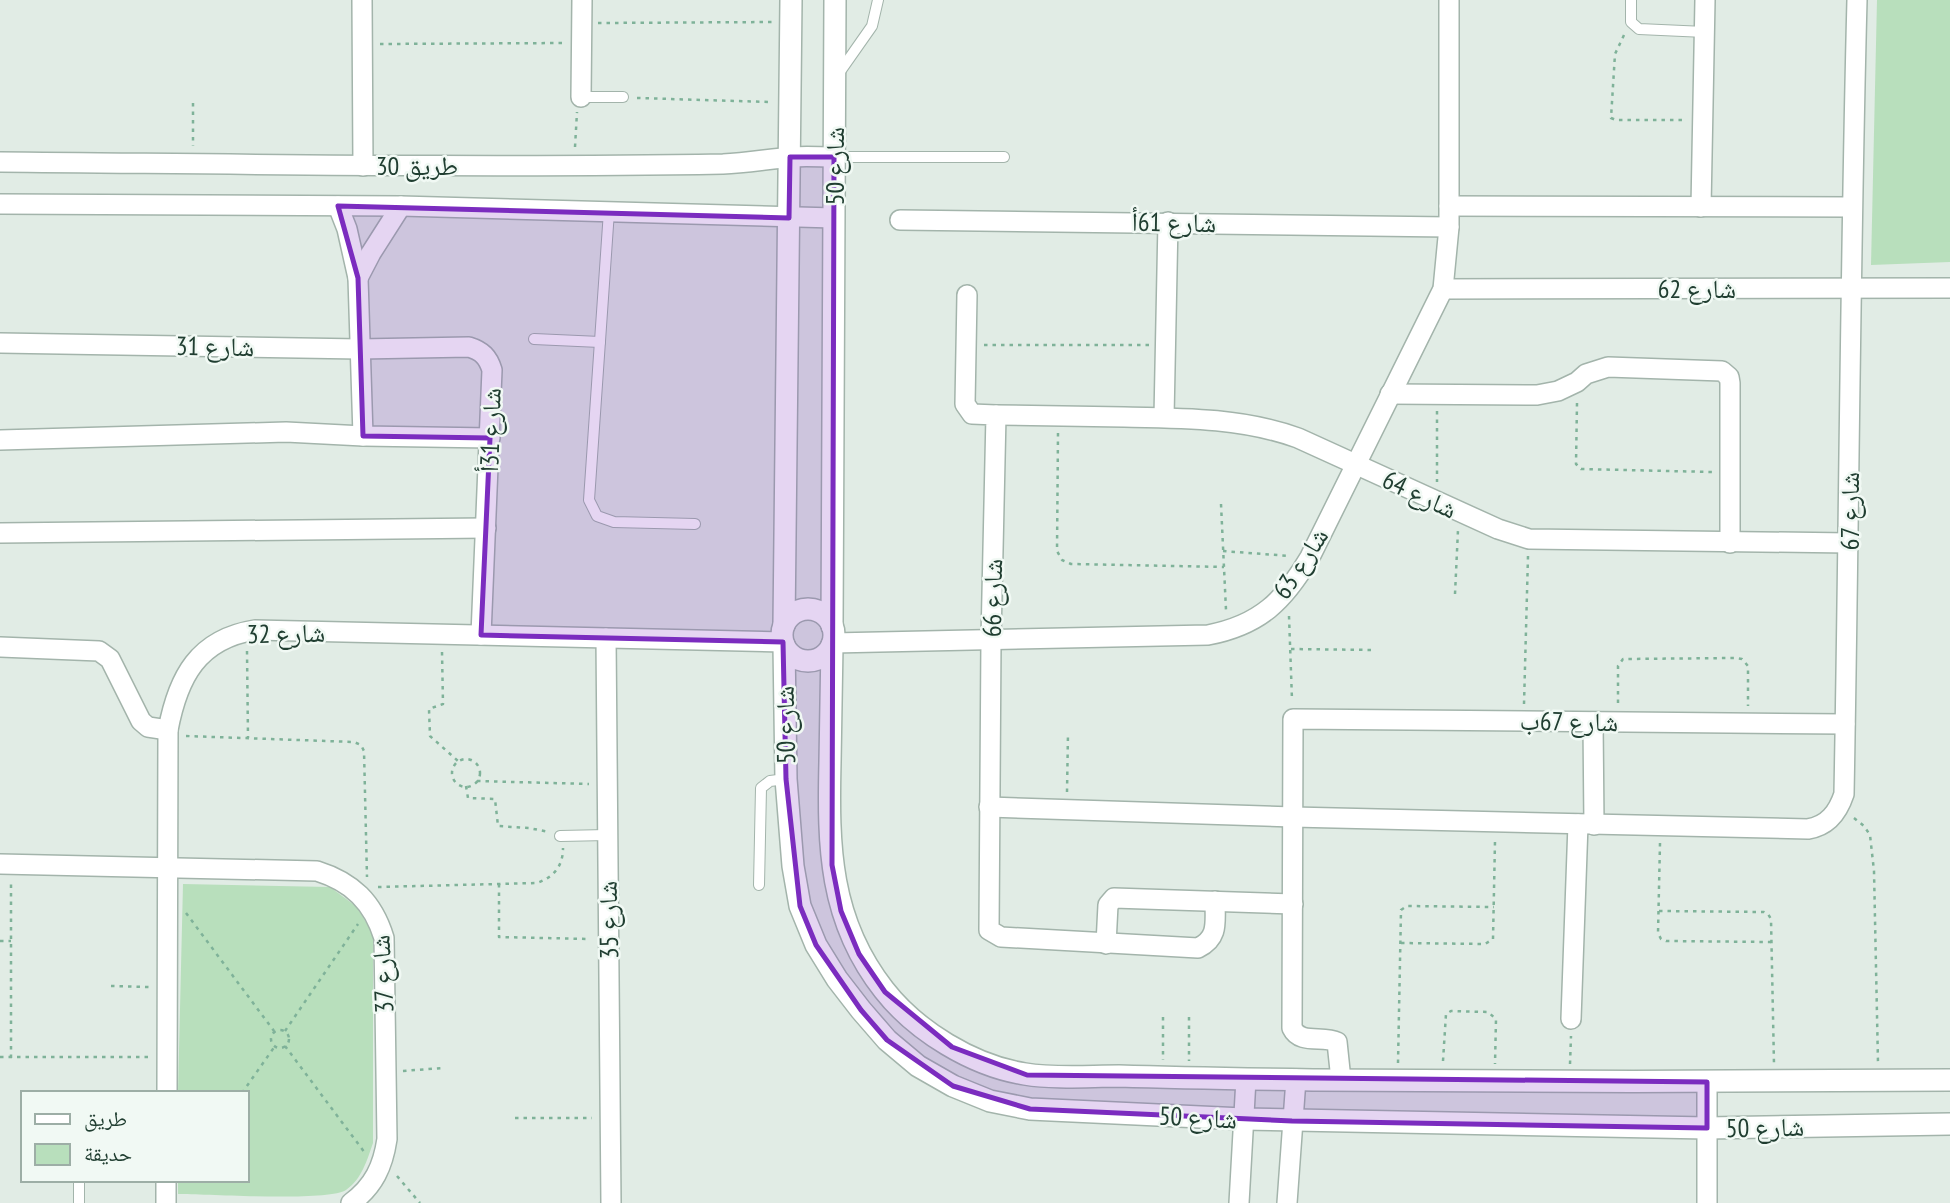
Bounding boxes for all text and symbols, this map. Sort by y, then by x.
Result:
street label: شارع 50 [818,127,851,205]
street label: طريق 30 [376,149,458,182]
street label: شارع 61أ [1131,205,1217,239]
street label: شارع 62 [1658,272,1736,305]
street label: شارع 31 [176,329,254,363]
street label: شارع 31أ [472,387,508,473]
street label: شارع 64 [1378,462,1462,526]
street label: شارع 67 [1833,472,1866,550]
street label: شارع 63 [1265,521,1335,605]
street label: شارع 66 [975,559,1009,637]
street label: شارع 32 [247,616,325,650]
street label: شارع 50 [768,686,802,764]
street label: شارع 67ب [1520,704,1618,738]
street label: شارع 35 [591,881,625,959]
street label: شارع 37 [363,934,401,1014]
legend [21,1091,248,1182]
street label: شارع 50 [1158,1098,1238,1136]
text: طريق [84,1105,127,1132]
street label: شارع 50 [1726,1110,1804,1144]
text: حديقة [84,1140,132,1167]

